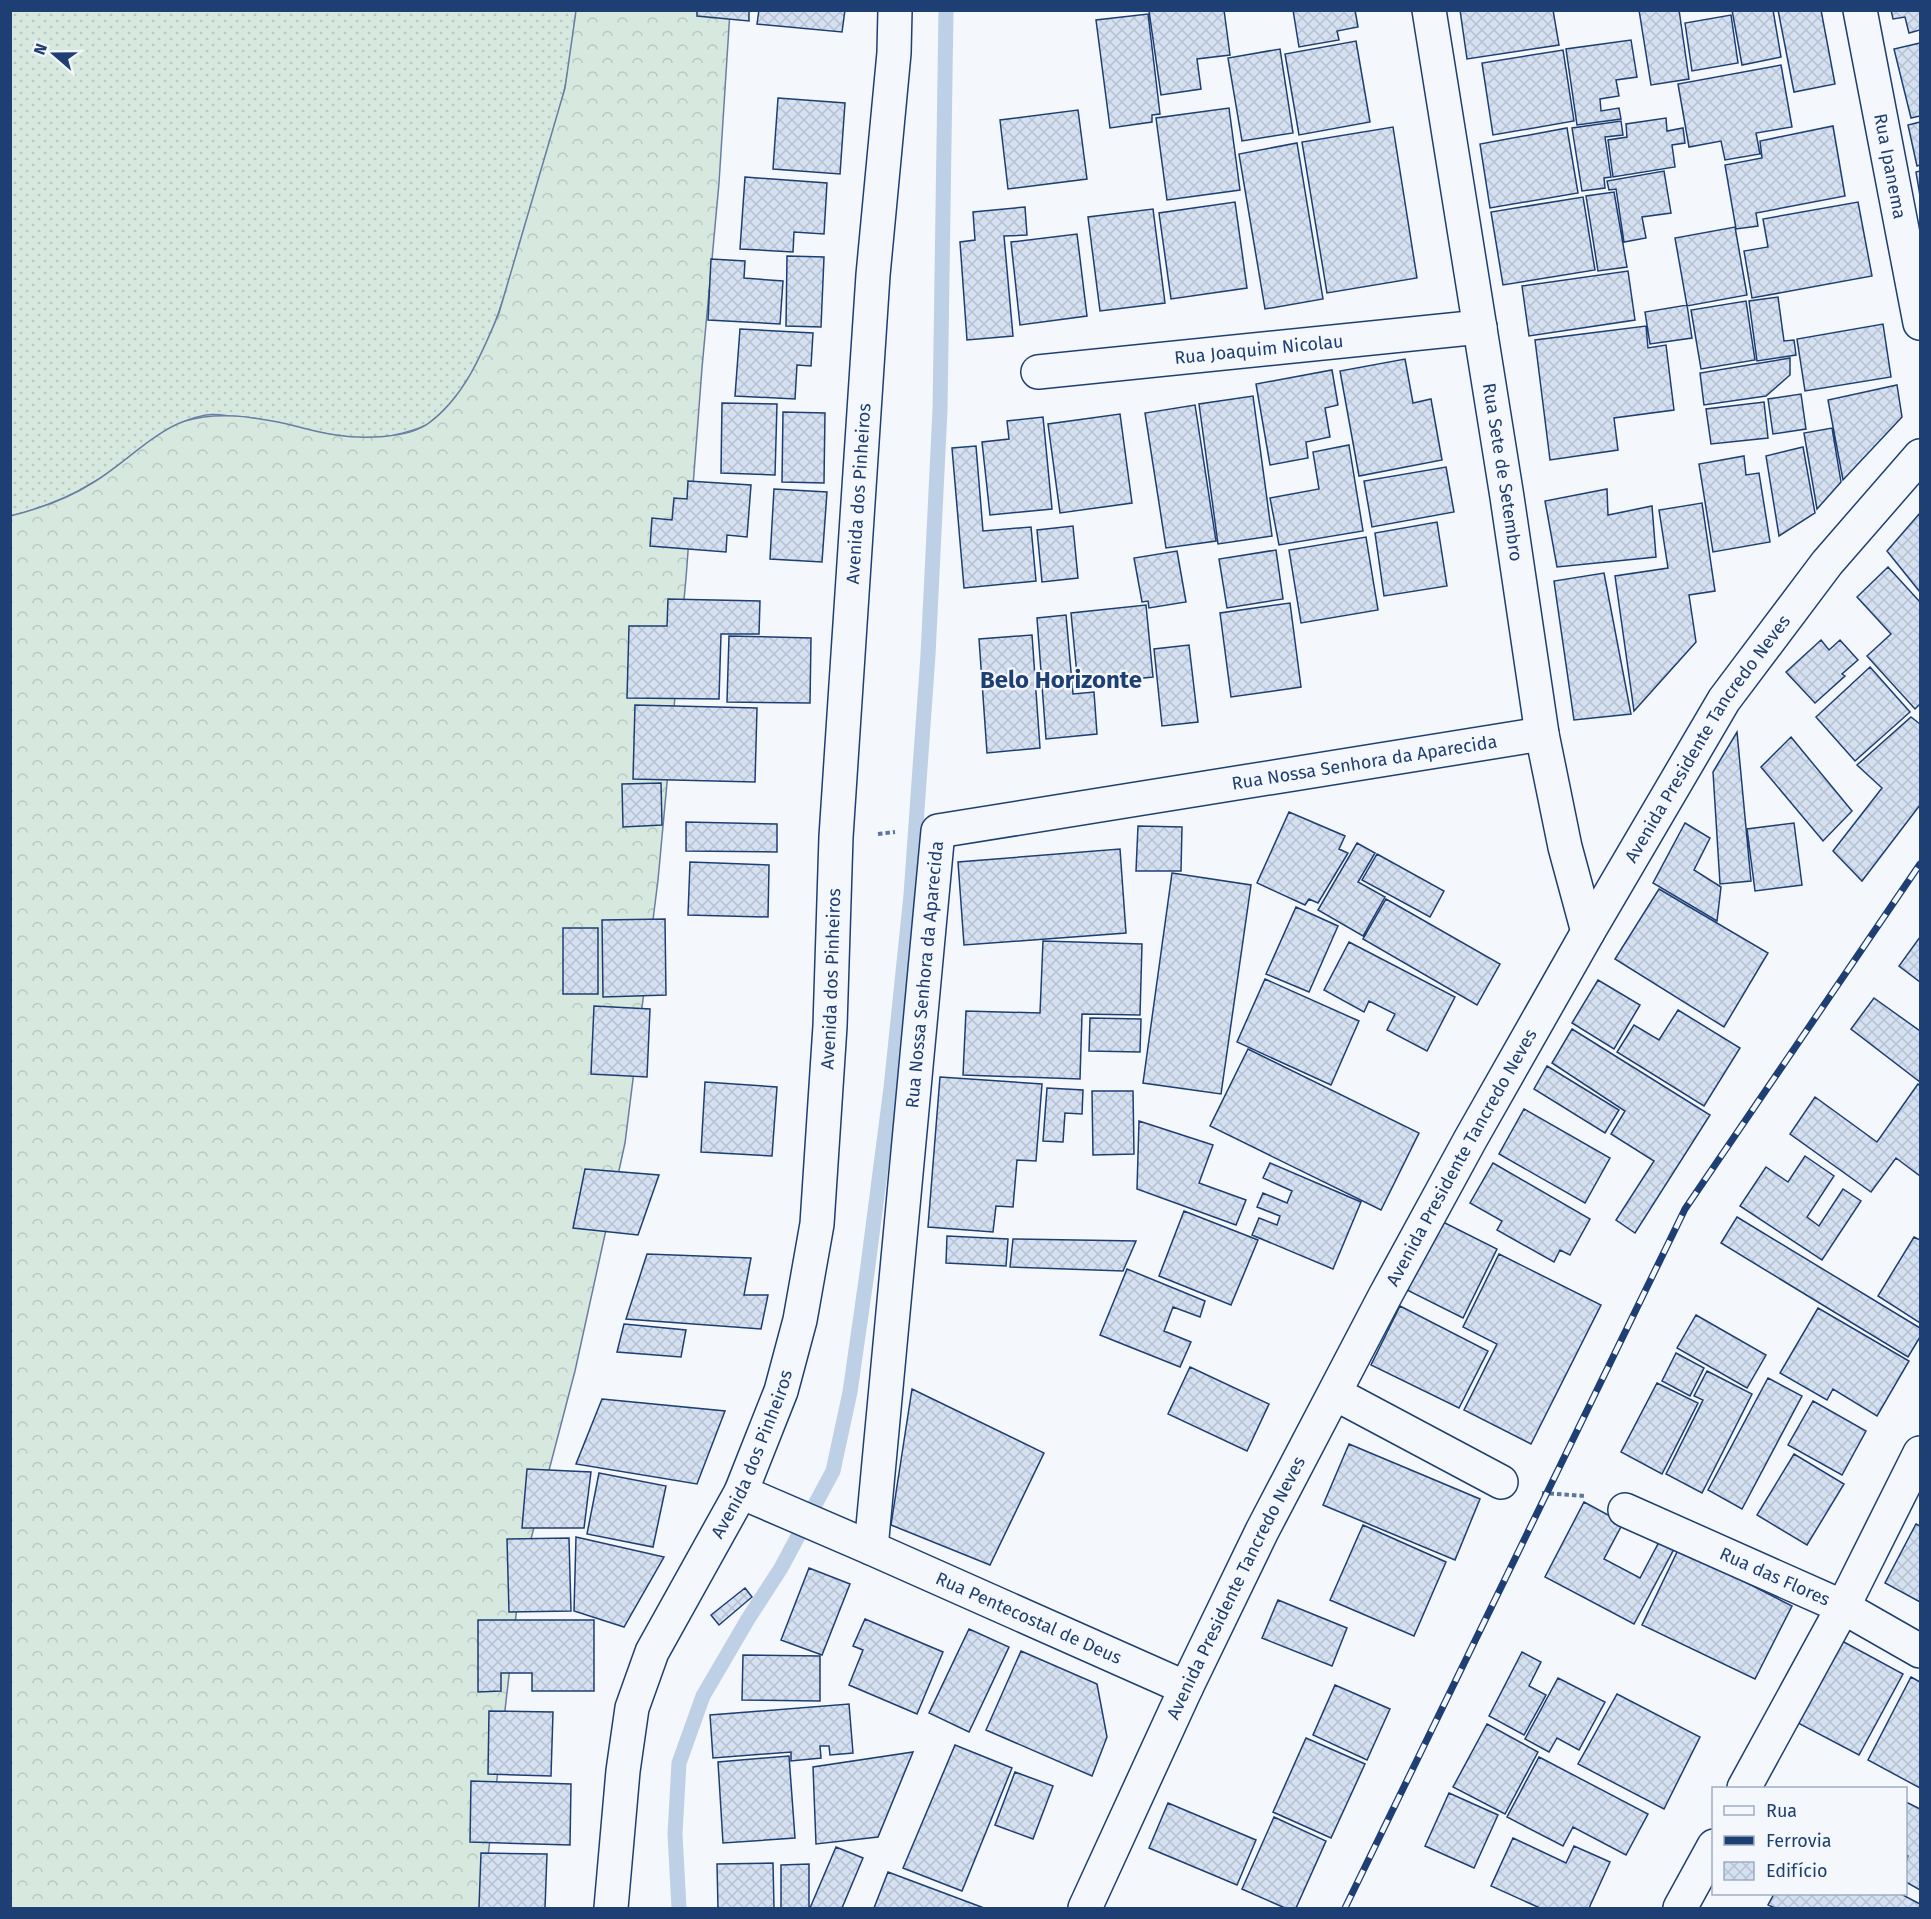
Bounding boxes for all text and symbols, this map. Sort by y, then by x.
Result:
north arrow [24,24,84,84]
text: N [30,41,51,57]
street label: Rua Ipanema [1869,111,1911,221]
street label: Rua Joaquim Nicolau [1173,330,1344,369]
street label: Rua Sete de Setembro [1478,381,1527,563]
street label: Avenida dos Pinheiros [842,402,876,585]
street label: Avenida Presidente Tancredo Neves [1620,610,1795,867]
district label: Belo Horizonte [980,666,1142,694]
street label: Rua Nossa Senhora da Aparecida [1230,730,1499,795]
street label: Rua Nossa Senhora da Aparecida [901,840,948,1109]
street label: Avenida dos Pinheiros [816,888,845,1070]
street label: Avenida Presidente Tancredo Neves [1382,1025,1542,1290]
street label: Avenida dos Pinheiros [706,1368,797,1542]
street label: Avenida Presidente Tancredo Neves [1162,1453,1310,1723]
street label: Rua das Flores [1716,1543,1833,1611]
street label: Rua Pentecostal de Deus [932,1567,1125,1669]
legend [1712,1787,1907,1895]
text: Rua [1766,1800,1797,1822]
text: Ferrovia [1766,1830,1832,1852]
text: Edifício [1766,1860,1828,1882]

